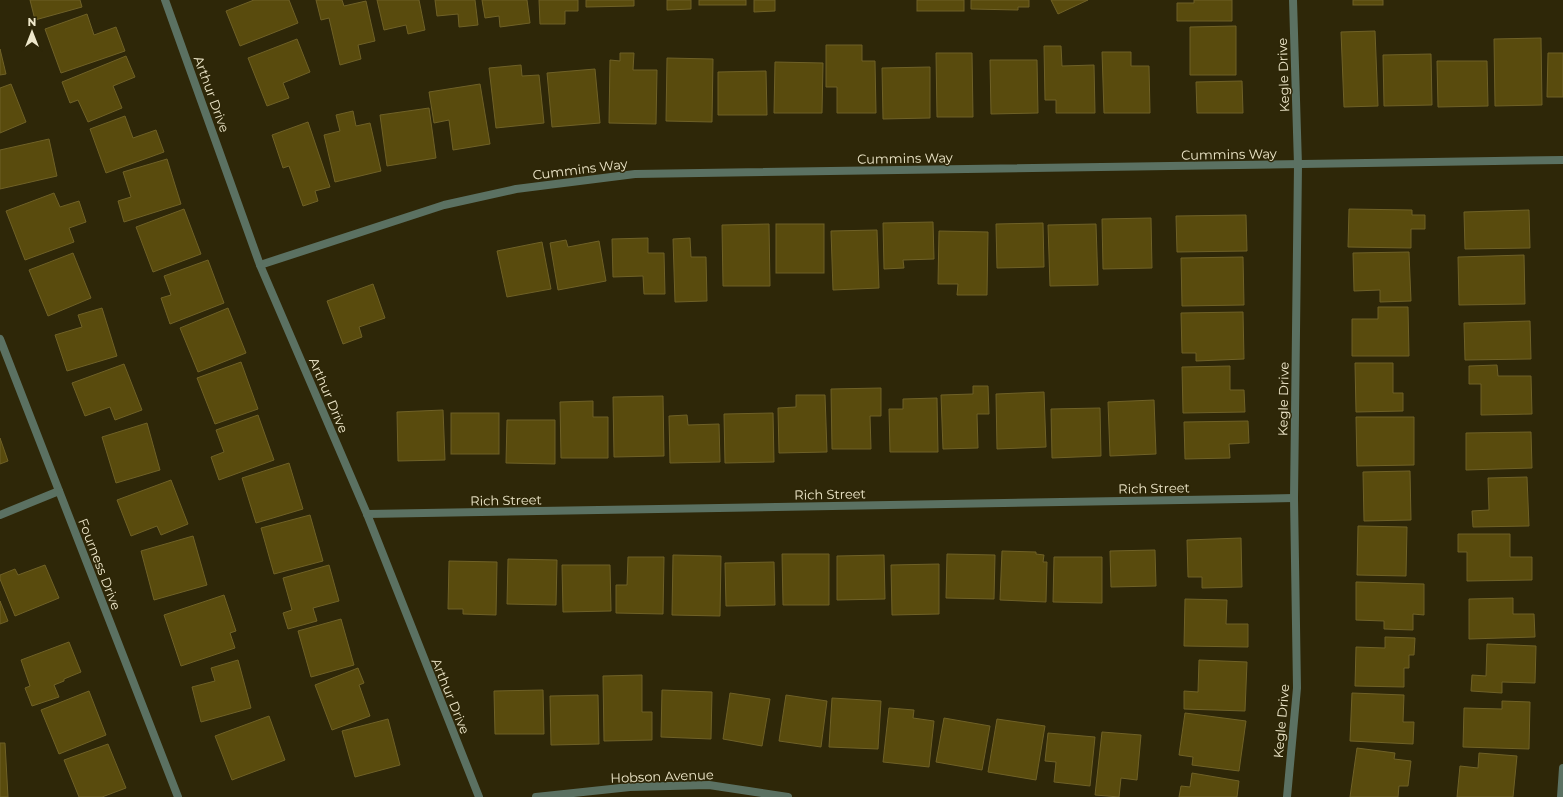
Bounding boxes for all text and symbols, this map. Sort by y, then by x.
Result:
north arrow [12,12,52,52]
text: N [28,15,36,29]
street label: Kegle Drive [1274,37,1292,113]
street label: Arthur Drive [191,54,233,135]
street label: Cummins Way [1181,145,1278,163]
street label: Cummins Way [857,149,954,167]
street label: Cummins Way [532,155,629,183]
street label: Arthur Drive [306,355,352,435]
street label: Kegle Drive [1274,361,1292,436]
street label: Rich Street [1118,479,1190,497]
street label: Rich Street [794,485,866,503]
street label: Rich Street [470,491,542,509]
street label: Fourness Drive [75,516,125,612]
street label: Arthur Drive [429,656,473,736]
street label: Kegle Drive [1270,683,1292,759]
street label: Hobson Avenue [610,766,714,786]

